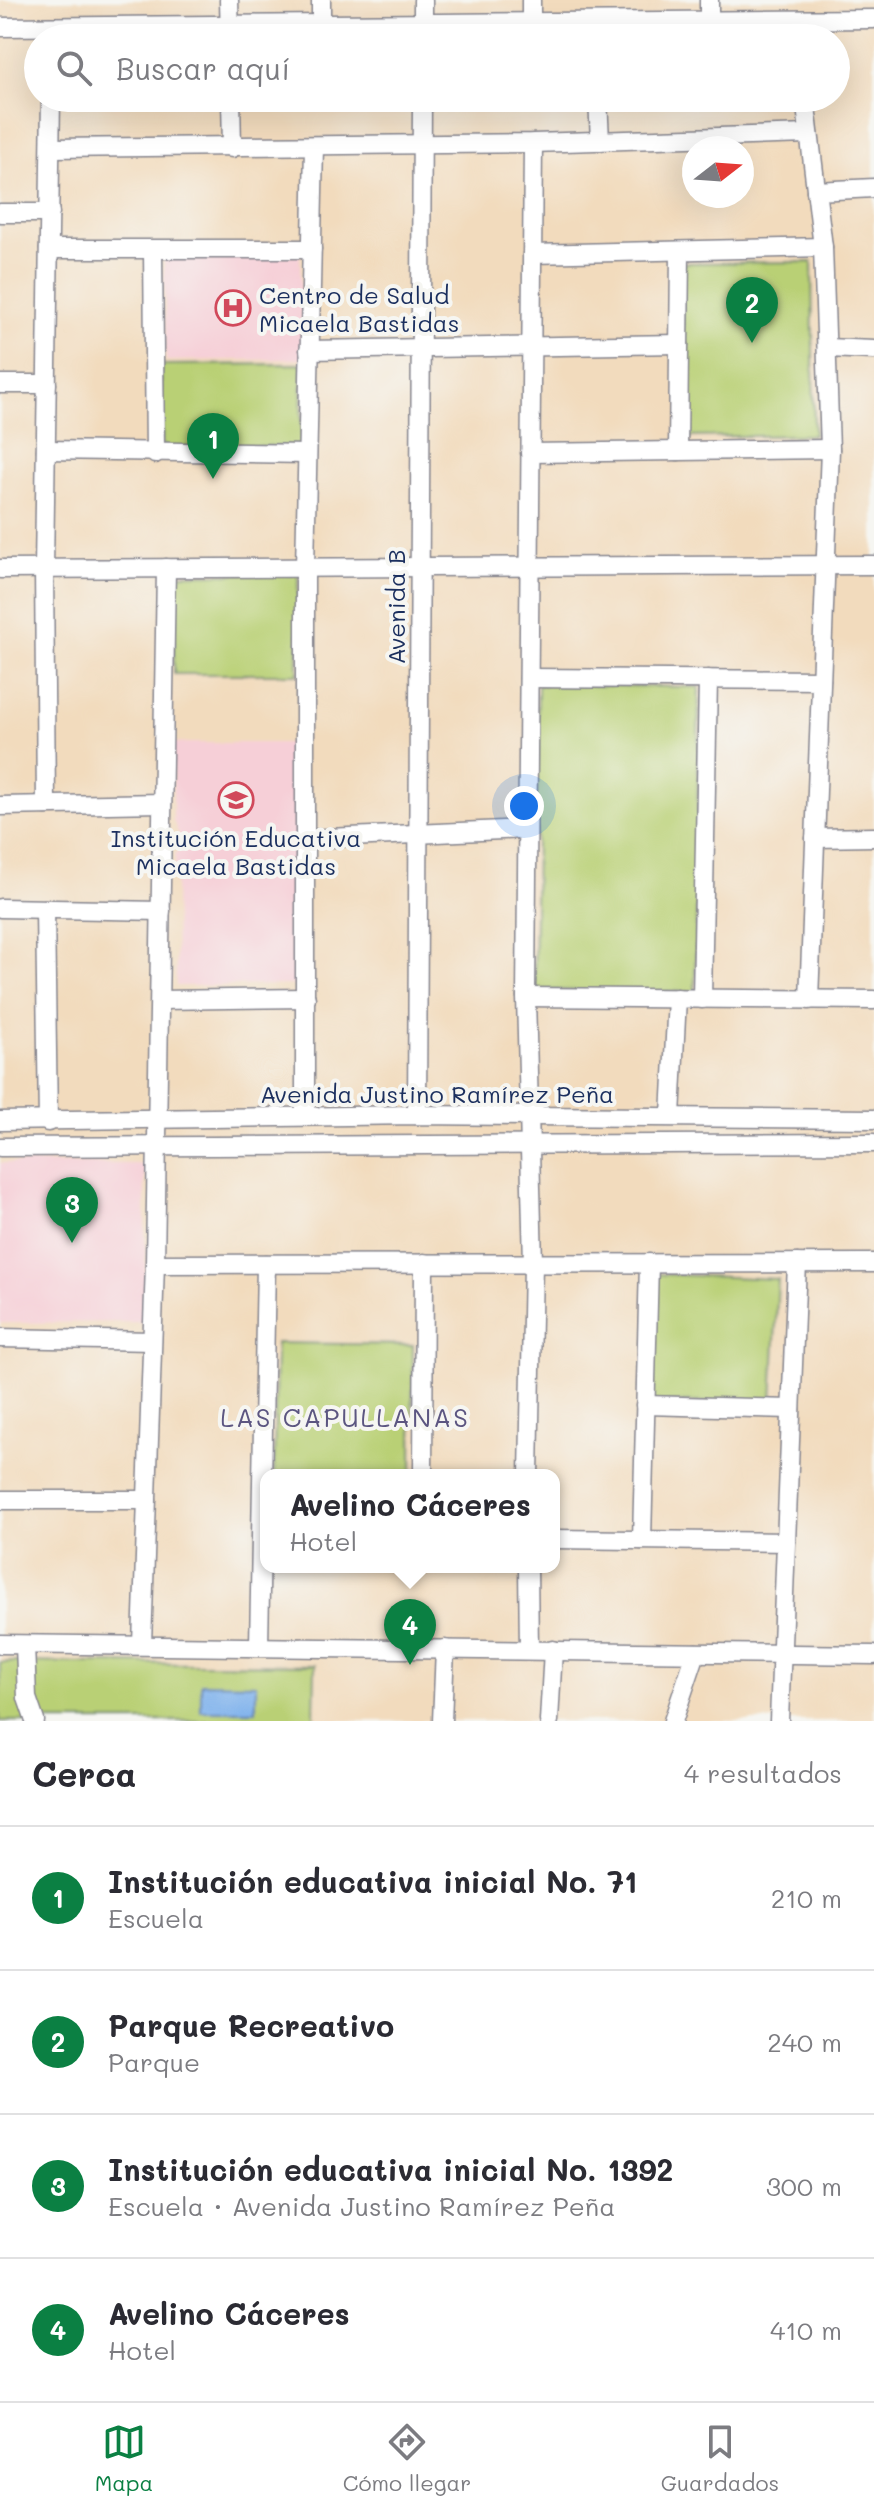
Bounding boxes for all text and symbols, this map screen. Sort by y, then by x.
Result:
search box [24,24,850,112]
icon: search [52,46,96,90]
text: Buscar aquí [116,48,290,88]
north arrow [682,136,754,208]
pin: 2 [726,277,778,343]
place label: Centro de Salud Micaela Bastidas [259,279,459,338]
hospital icon: Centro de Salud Micaela Bastidas [214,289,252,327]
pin: 1 [187,413,239,479]
street label: Avenida B [380,549,411,665]
school or university icon: Institución Educativa Micaela Bastidas [217,781,255,819]
your location [504,786,544,826]
place label: Institución Educativa Micaela Bastidas [111,822,361,881]
street label: Avenida Justino Ramírez Peña [260,1078,614,1109]
pin: 3 [46,1177,98,1243]
district label: LAS CAPULLANAS [220,1400,470,1434]
popup [260,1469,560,1573]
text: Avelino Cáceres [289,1484,531,1524]
text: Hotel [289,1524,357,1558]
pin: 4 [384,1599,436,1665]
text: Cerca [32,1751,136,1796]
text: 4 resultados [684,1756,842,1790]
text: Institución educativa inicial No. 71 [108,1861,637,1901]
text: 1 [52,1881,64,1915]
text: 210 m [771,1881,842,1915]
text: Escuela [108,1901,204,1935]
text: Parque Recreativo [108,2005,394,2045]
text: 2 [51,2025,65,2059]
text: 240 m [767,2025,842,2059]
text: Parque [108,2045,200,2079]
text: Institución educativa inicial No. 1392 [108,2149,673,2189]
text: 3 [50,2169,66,2203]
text: 300 m [766,2169,842,2203]
text: Escuela · Avenida Justino Ramírez Peña [108,2189,615,2223]
text: Avelino Cáceres [108,2293,350,2333]
text: 4 [50,2313,66,2347]
text: 410 m [770,2313,842,2347]
text: Hotel [108,2333,176,2367]
tab: Mapa [95,2420,153,2497]
tab: Cómo llegar [343,2420,471,2497]
tab: Guardados [661,2420,779,2497]

